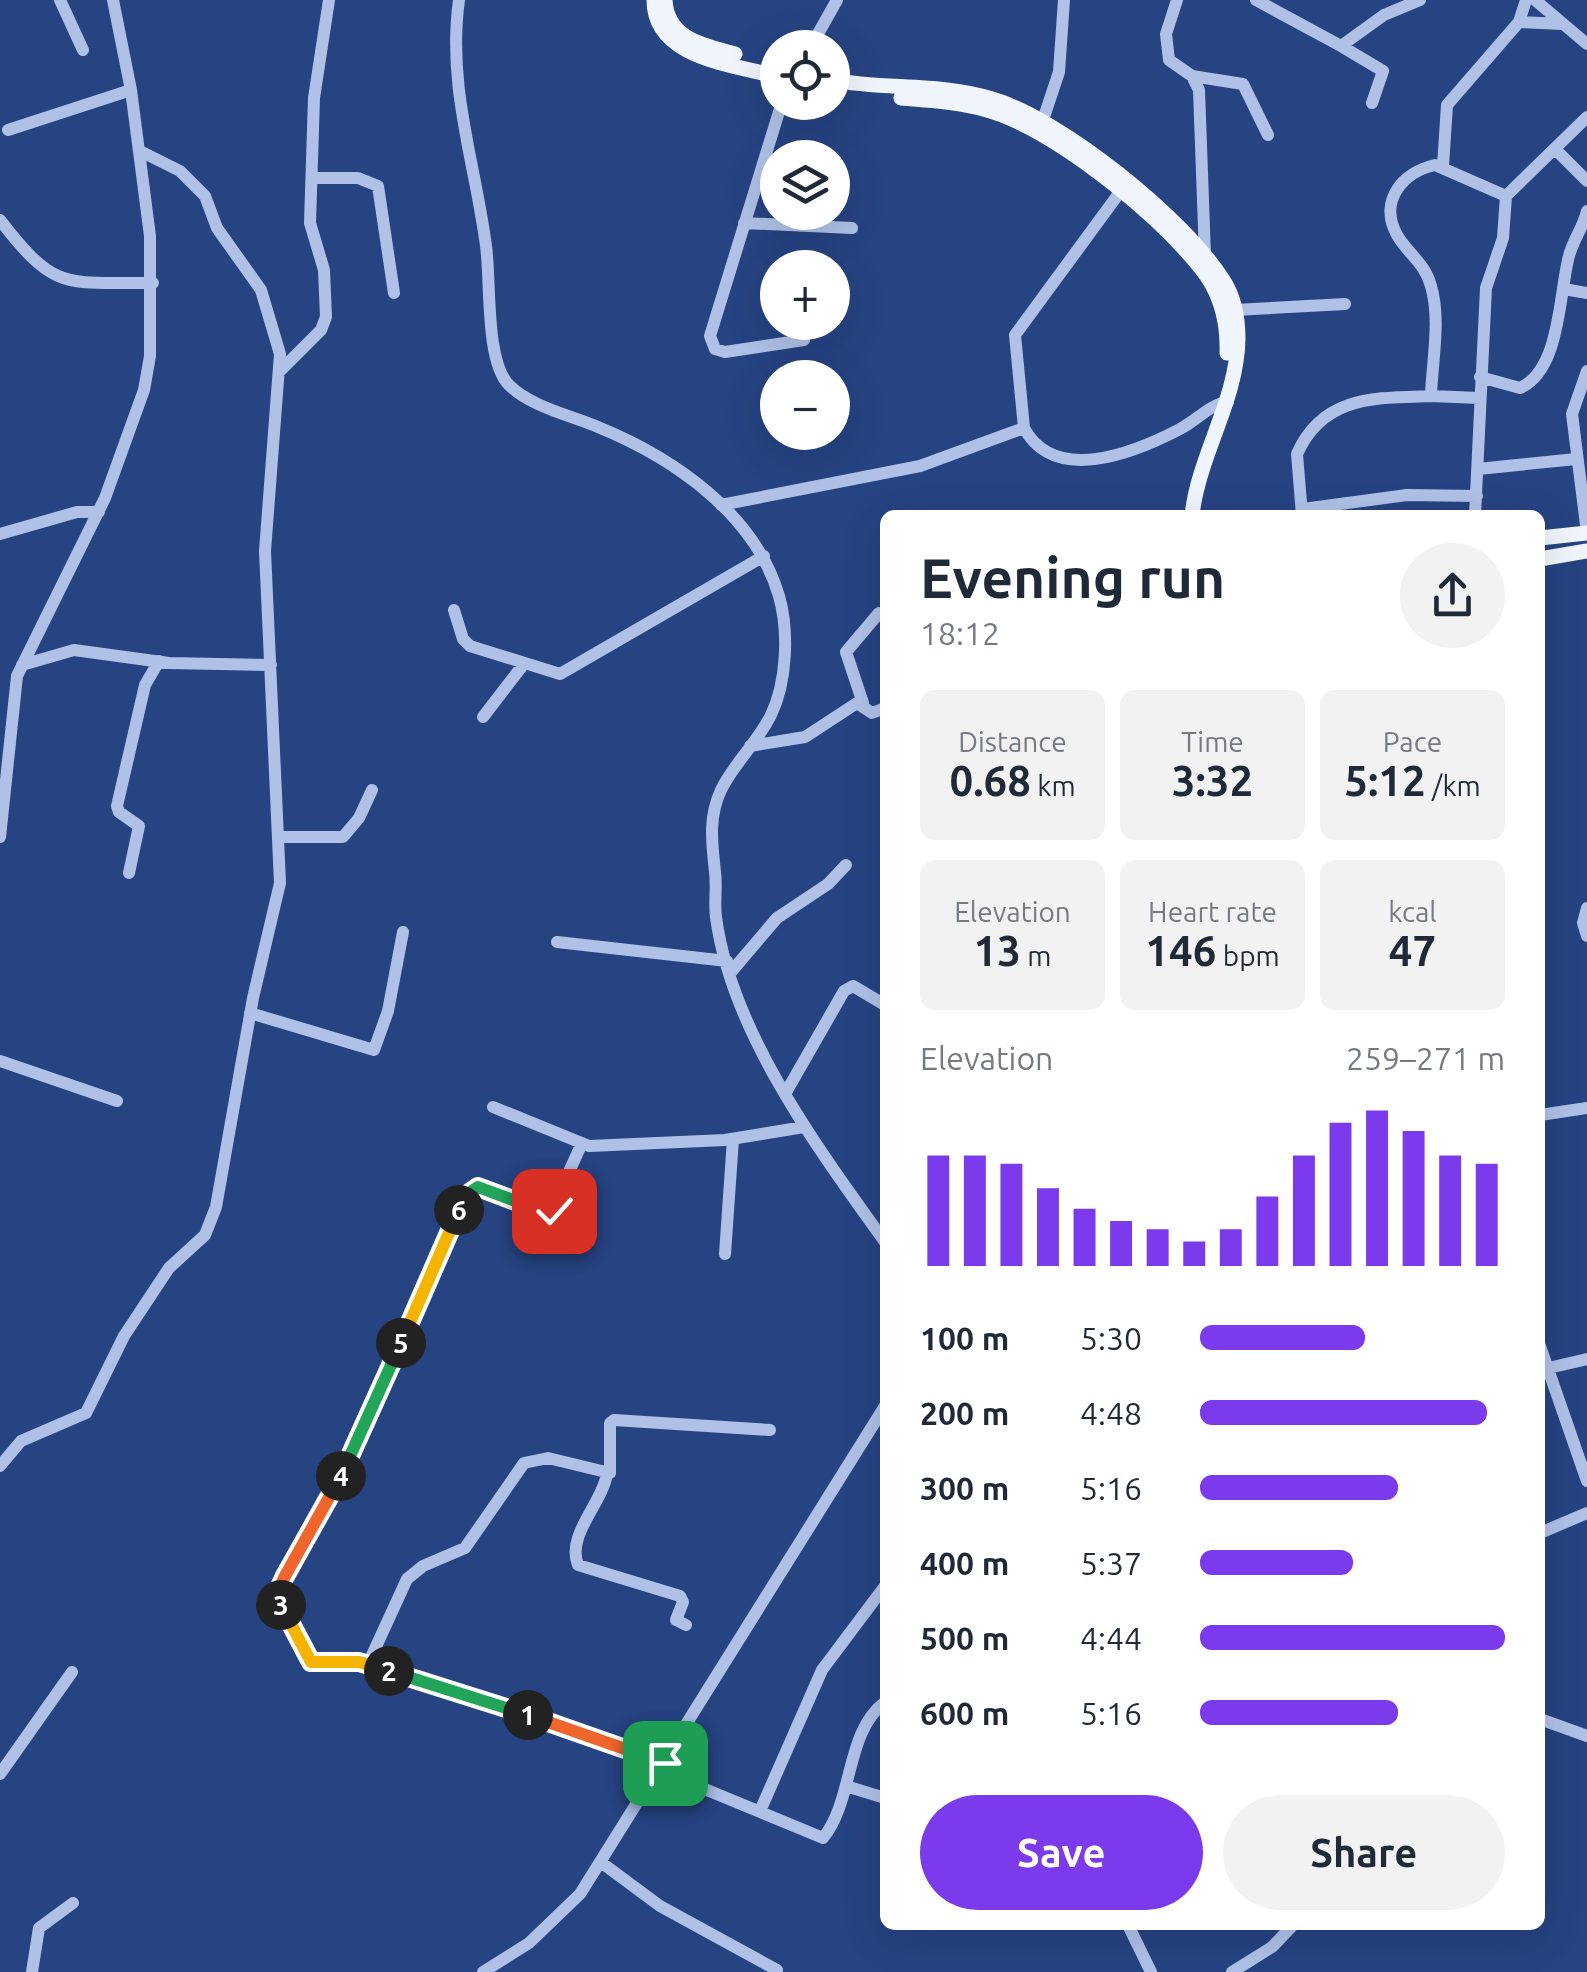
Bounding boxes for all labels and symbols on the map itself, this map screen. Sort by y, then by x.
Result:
pin [512,1169,597,1254]
pin: 6 [434,1185,484,1235]
pin: 5 [376,1318,426,1368]
pin: 4 [316,1451,366,1501]
pin: 3 [256,1580,306,1630]
pin: 2 [364,1646,414,1696]
pin: 1 [503,1690,553,1740]
pin [623,1721,708,1806]

